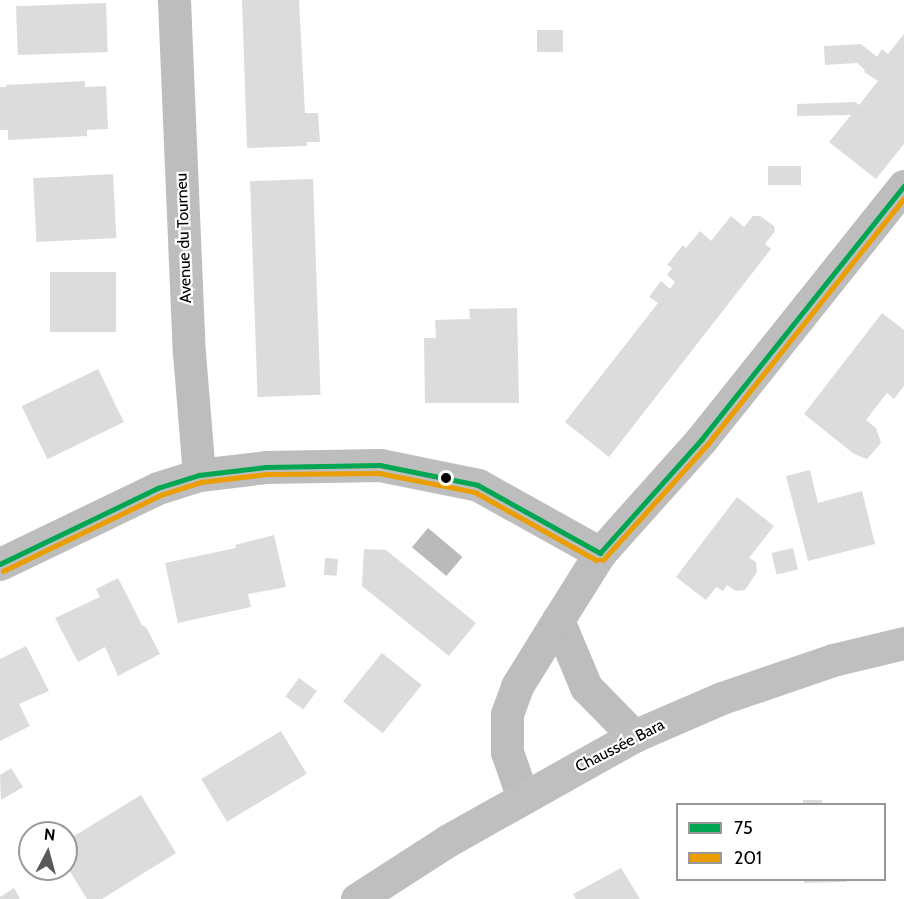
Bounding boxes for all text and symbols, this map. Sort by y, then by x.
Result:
street label: Avenue du Tourneu [172,173,196,303]
unlabelled marker [440,472,452,484]
street label: Chaussée Bara [572,715,668,777]
legend [676,803,886,881]
text: 75 [734,817,753,839]
north arrow [18,821,78,881]
text: N [43,825,56,845]
text: 201 [734,847,762,869]

